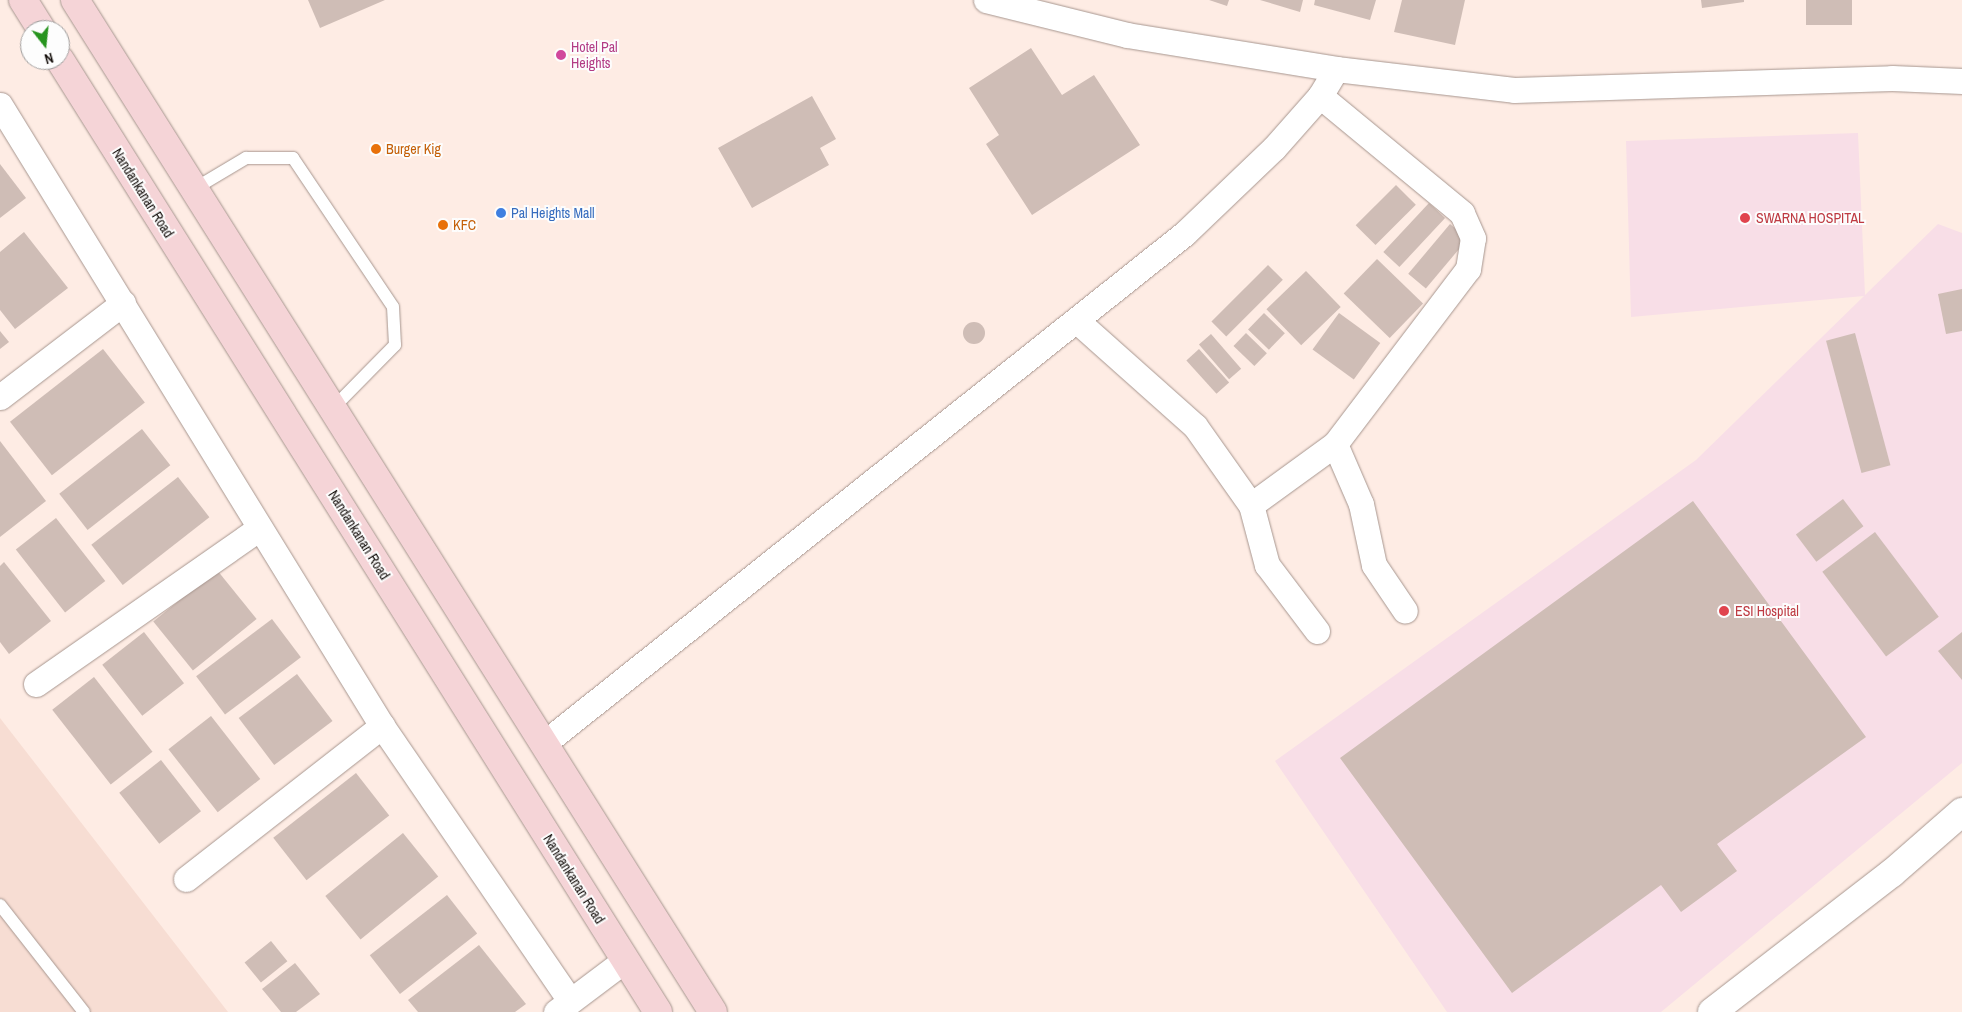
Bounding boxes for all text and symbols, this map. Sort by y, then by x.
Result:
north arrow [20,20,70,70]
place label: Hotel Pal Heights [571,39,618,72]
text: N [42,49,55,68]
marker: Hotel Pal Heights [555,49,567,61]
place label: Burger Kig [386,141,441,157]
marker: Burger Kig [370,143,382,155]
street label: Nandankanan Road [109,145,177,241]
place label: Pal Heights Mall [511,205,595,221]
marker: Pal Heights Mall [495,207,507,219]
place label: SWARNA HOSPITAL [1756,210,1865,226]
marker: SWARNA HOSPITAL [1738,211,1752,225]
place label: KFC [453,217,476,233]
marker: KFC [437,219,449,231]
street label: Nandankanan Road [325,487,393,583]
place label: ESI Hospital [1735,603,1799,619]
marker: ESI Hospital [1717,604,1731,618]
street label: Nandankanan Road [540,831,608,927]

